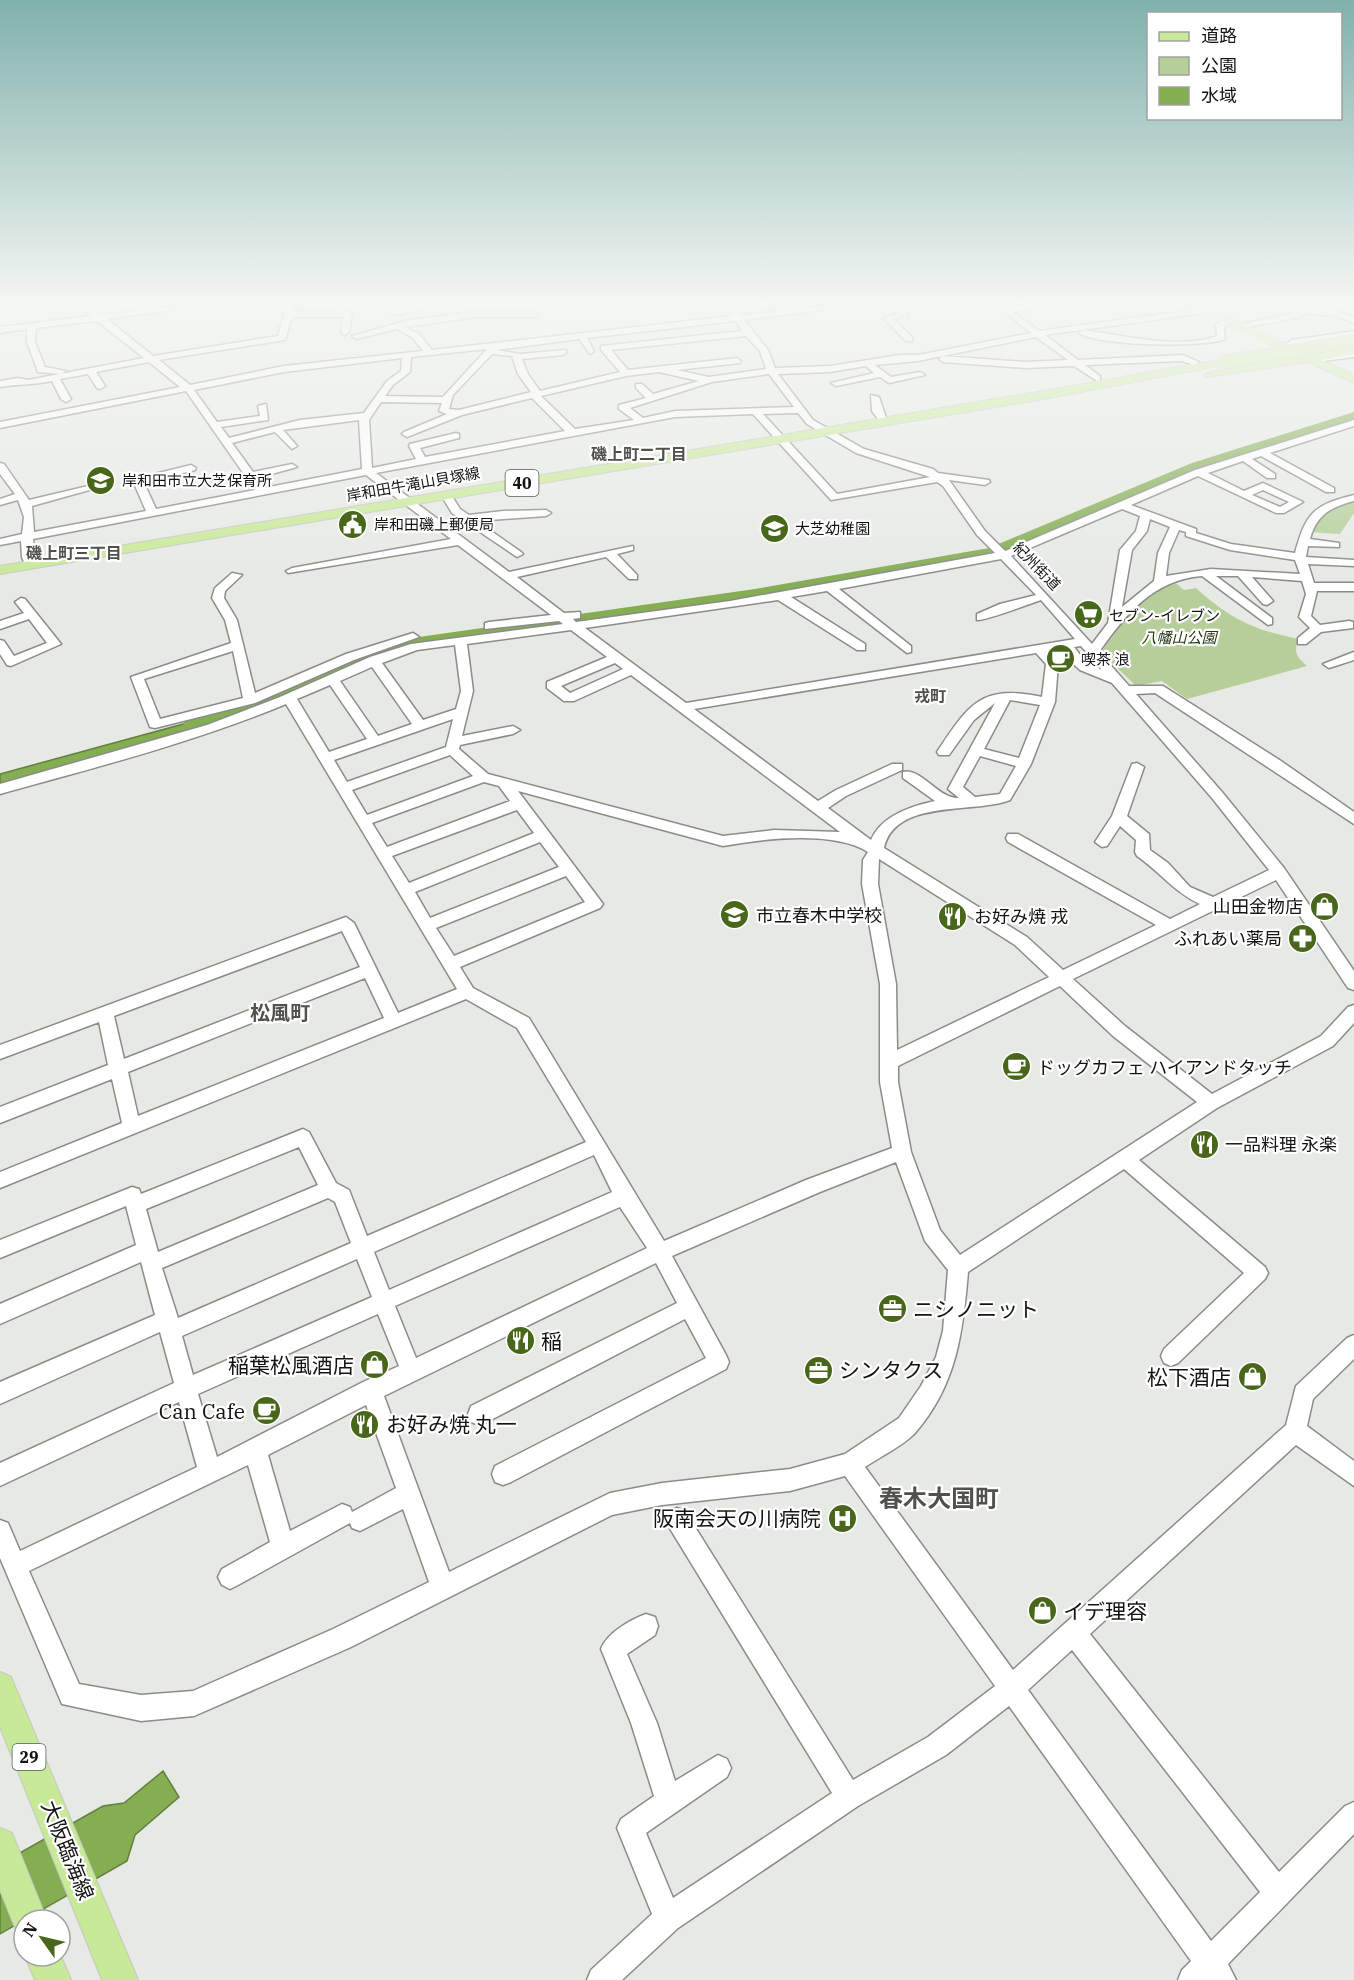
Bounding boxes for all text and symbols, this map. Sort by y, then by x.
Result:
legend [1147,12,1342,120]
text: 道路 [1201,24,1237,47]
text: 公園 [1201,54,1237,77]
text: 水域 [1201,84,1237,107]
district label: 磯上町二丁目 [591,444,687,464]
street label: 岸和田牛滝山貝塚線 [345,463,481,505]
school or university icon: 岸和田市立大芝保育所 [85,464,117,496]
road number: 40 [506,470,538,496]
place label: 岸和田市立大芝保育所 [122,471,272,490]
public building icon: 岸和田磯上郵便局 [337,508,369,540]
school or university icon: 大芝幼稚園 [758,512,790,544]
place label: 岸和田磯上郵便局 [374,515,494,534]
place label: 大芝幼稚園 [795,519,870,538]
street label: 紀州街道 [1009,538,1065,594]
district label: 磯上町三丁目 [26,543,122,563]
supermarket icon: セブン-イレブン [1072,599,1104,631]
place label: セブン-イレブン [1109,606,1220,625]
park label: 八幡山公園 [1141,628,1218,647]
cafe icon: 喫茶 浪 [1044,643,1076,675]
place label: 喫茶 浪 [1081,650,1129,669]
district label: 戎町 [914,686,946,706]
shop icon: 山田金物店 [1308,890,1340,922]
place label: 山田金物店 [1213,895,1303,918]
school or university icon: 市立春木中学校 [719,899,751,931]
restaurant icon: お好み焼 戎 [937,900,969,932]
place label: 市立春木中学校 [756,904,882,927]
place label: お好み焼 戎 [974,905,1068,928]
pharmacy icon: ふれあい薬局 [1287,922,1319,954]
place label: ふれあい薬局 [1174,927,1282,950]
district label: 松風町 [250,999,310,1026]
cafe icon: ドッグカフェ ハイアンドタッチ [1000,1051,1032,1083]
place label: ドッグカフェ ハイアンドタッチ [1037,1056,1292,1079]
restaurant icon: 一品料理 永楽 [1188,1128,1220,1160]
place label: 一品料理 永楽 [1225,1133,1337,1156]
office icon: ニシノニット [876,1293,908,1325]
place label: ニシノニット [913,1295,1039,1323]
restaurant icon: 稲 [504,1325,536,1357]
place label: 稲 [541,1327,562,1355]
shop icon: 稲葉松風酒店 [359,1349,391,1381]
place label: 稲葉松風酒店 [228,1351,354,1379]
office icon: シンタクス [802,1354,834,1386]
place label: シンタクス [839,1356,943,1384]
shop icon: 松下酒店 [1236,1361,1268,1393]
place label: 松下酒店 [1147,1363,1231,1391]
cafe icon: Can Cafe [250,1395,282,1427]
place label: Can Cafe [159,1397,245,1425]
restaurant icon: お好み焼 丸一 [349,1408,381,1440]
place label: お好み焼 丸一 [386,1410,517,1438]
district label: 春木大国町 [879,1482,999,1514]
hospital icon: 阪南会天の川病院 [826,1502,858,1534]
place label: 阪南会天の川病院 [653,1504,821,1532]
shop icon: イデ理容 [1026,1595,1058,1627]
place label: イデ理容 [1063,1597,1147,1625]
road number: 29 [12,1744,46,1770]
street label: 大阪臨海線 [35,1796,101,1904]
north arrow [12,1908,72,1968]
text: N [18,1919,41,1940]

